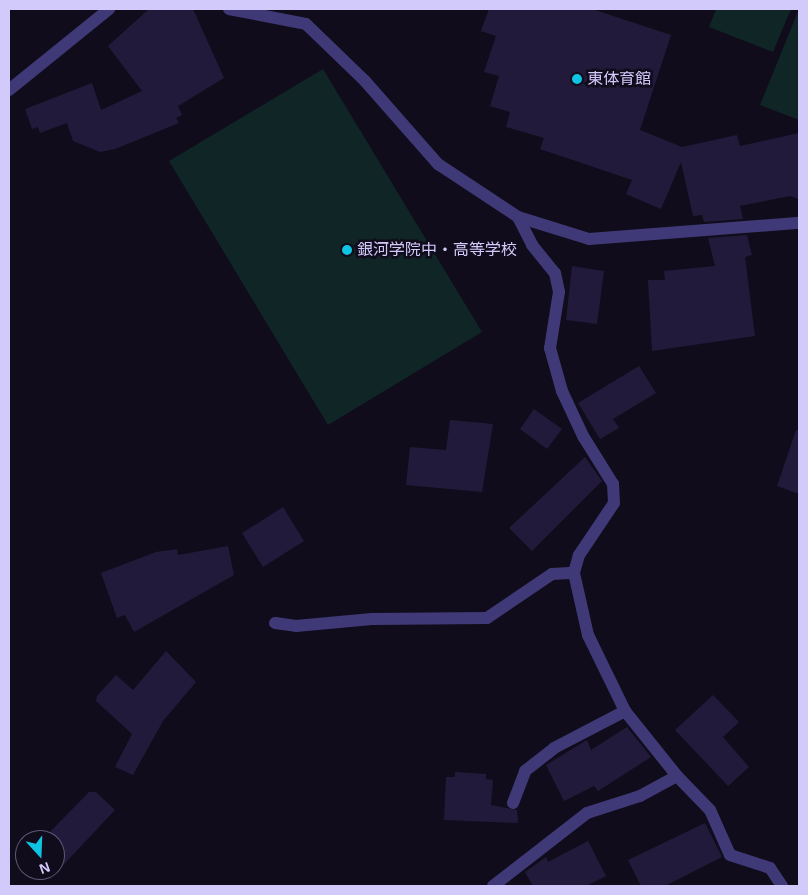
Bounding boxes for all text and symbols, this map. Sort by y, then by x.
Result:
place label: 東体育館 [587,69,651,89]
marker: 東体育館 [571,73,583,85]
place label: 銀河学院中・高等学校 [357,240,517,260]
marker: 銀河学院中・高等学校 [341,244,353,256]
north arrow [15,830,65,880]
text: N [37,859,52,877]

